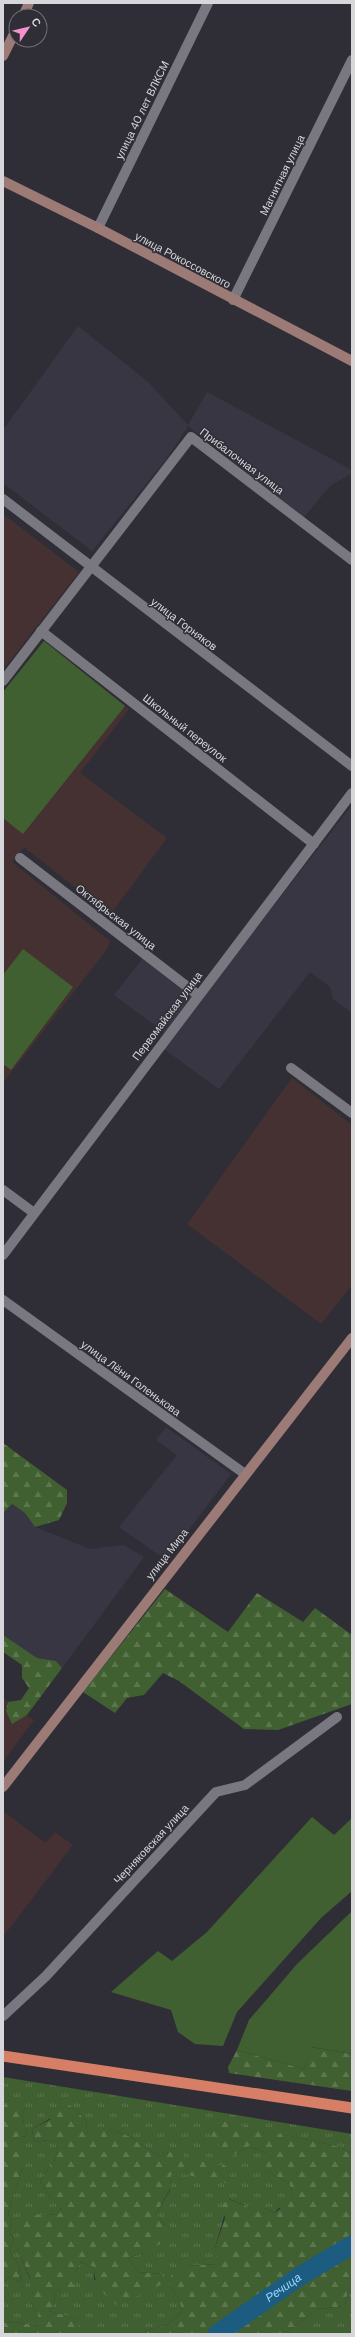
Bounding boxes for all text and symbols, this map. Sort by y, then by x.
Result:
north arrow [8,8,48,48]
text: С [28,15,44,30]
street label: улица 40 лет ВЛКСМ [112,58,172,162]
street label: Магнитная улица [256,132,308,218]
street label: улица Рокоссовского [133,229,233,291]
street label: Прибалочная улица [197,425,288,498]
street label: улица Горняков [148,594,220,654]
street label: Школьный переулок [140,691,230,765]
street label: Октябрьская улица [73,881,160,953]
street label: Первомайская улица [129,968,205,1063]
street label: улица Лёни Голенькова [78,1337,184,1419]
street label: улица Мира [143,1525,192,1582]
street label: Черняковская улица [110,1800,192,1887]
water label: Речица [262,2269,305,2306]

